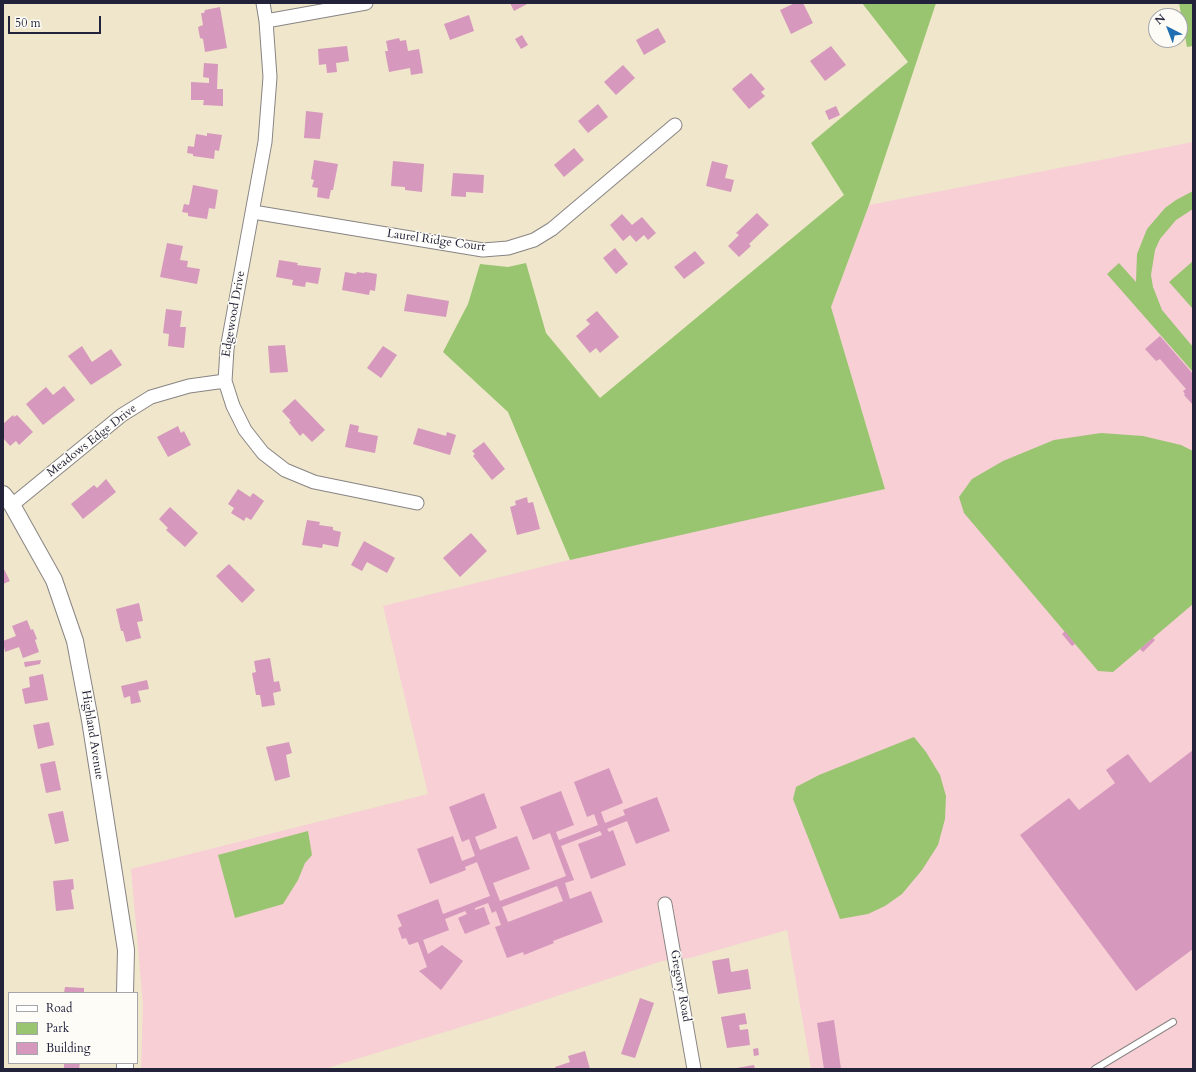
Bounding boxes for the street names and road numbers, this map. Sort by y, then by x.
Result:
street label: Laurel Ridge Court [386,227,486,255]
street label: Edgewood Drive [219,270,249,358]
street label: Meadows Edge Drive [44,402,140,480]
street label: Highland Avenue [78,689,106,781]
street label: Gregory Road [667,949,693,1023]

